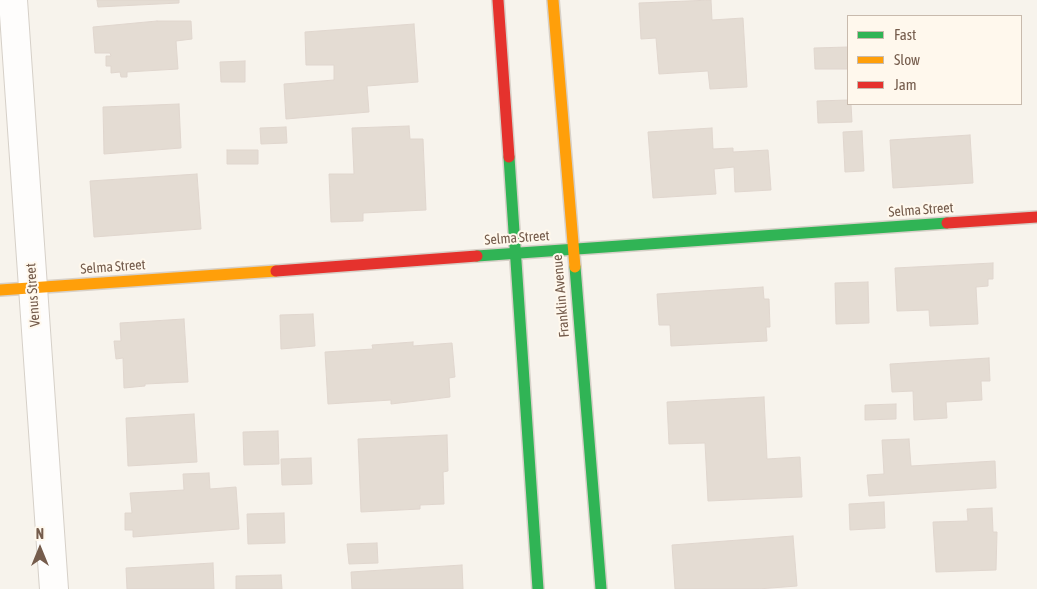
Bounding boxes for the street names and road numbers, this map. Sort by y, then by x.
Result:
street label: Selma Street [888,199,954,221]
street label: Selma Street [484,227,550,249]
street label: Franklin Avenue [549,254,573,338]
street label: Selma Street [80,256,146,278]
street label: Venus Street [22,263,44,327]

